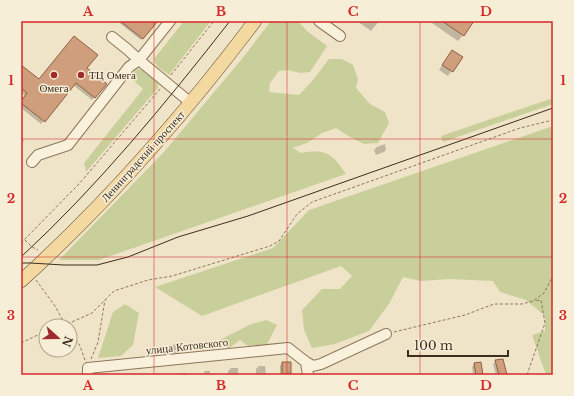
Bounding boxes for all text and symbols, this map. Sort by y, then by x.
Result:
text: A [82,3,94,20]
text: B [216,3,226,20]
text: C [348,3,359,20]
text: D [480,3,492,20]
place label: ТЦ Омега [89,68,136,82]
marker: Омега [49,70,59,80]
marker: ТЦ Омега [76,70,86,80]
text: 1 [8,72,14,89]
text: 1 [560,72,566,89]
place label: Омега [39,81,69,95]
street label: Ленинградский проспект [98,107,188,205]
text: 2 [7,190,15,207]
text: 2 [559,190,567,207]
text: 3 [7,307,15,324]
text: 3 [559,307,567,324]
north arrow [38,318,78,358]
scale bar [408,332,508,358]
text: N [59,334,76,350]
street label: улица Котовского [145,335,229,357]
text: 100 m [414,338,453,353]
text: A [82,377,94,394]
text: B [216,377,226,394]
text: C [348,377,359,394]
text: D [480,377,492,394]

